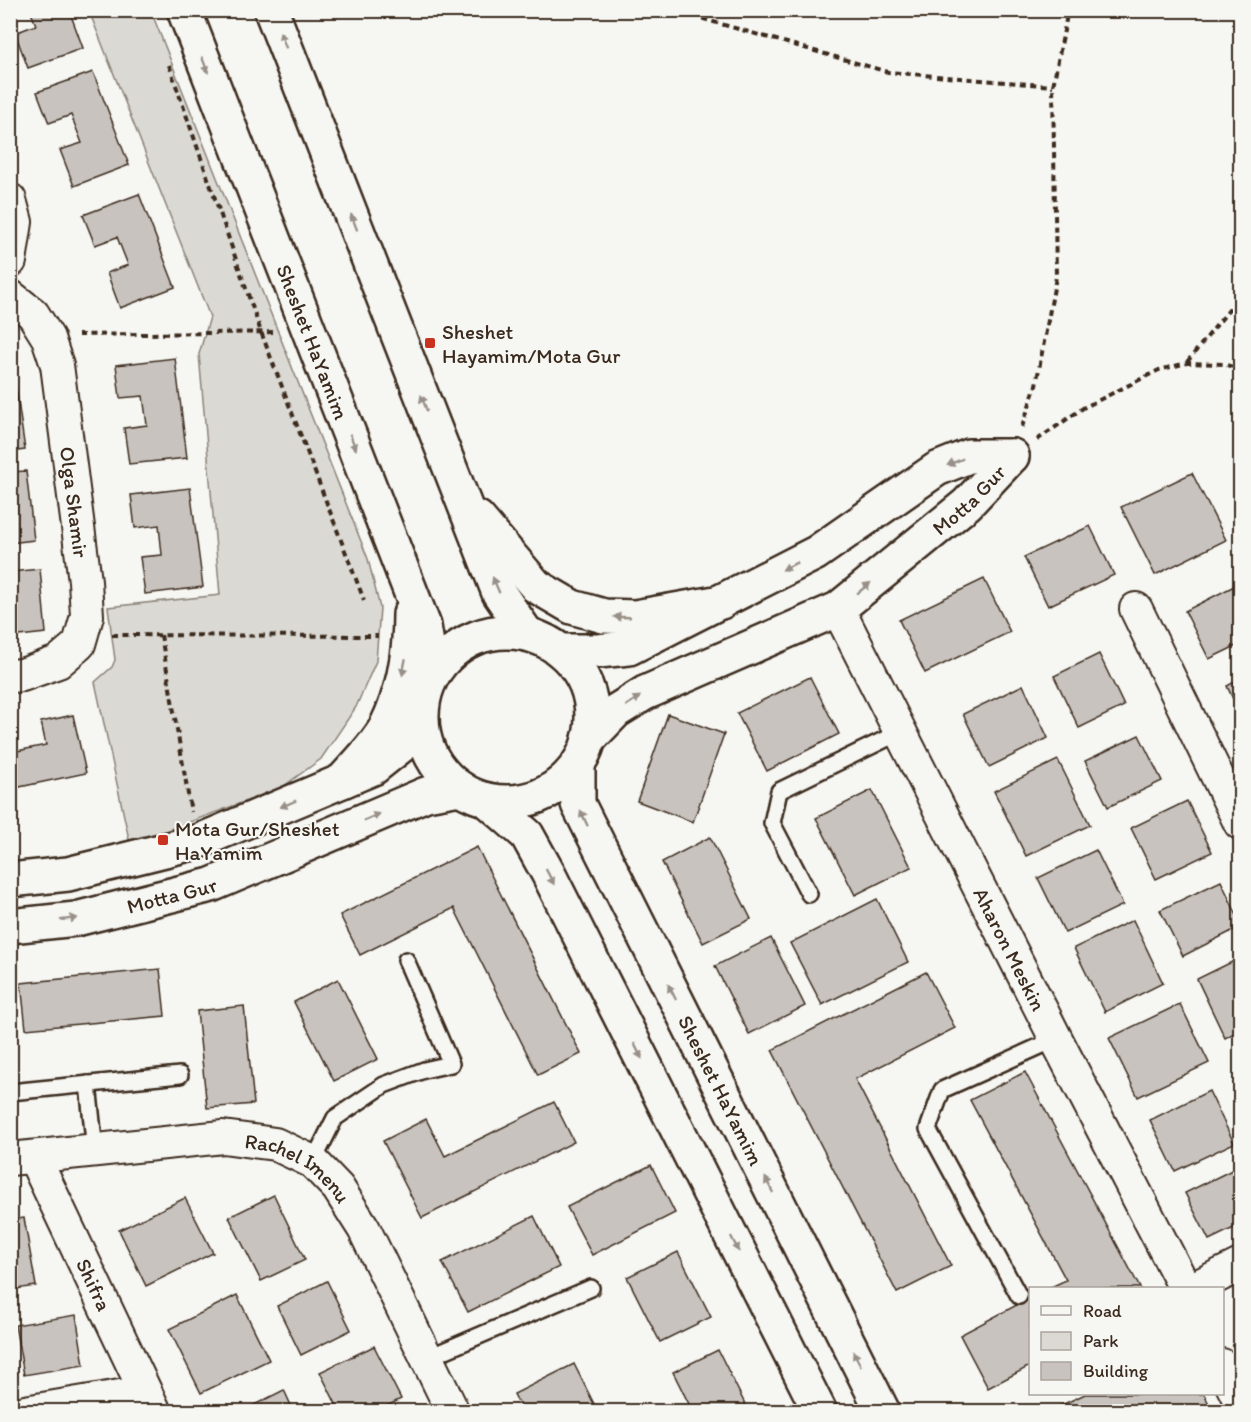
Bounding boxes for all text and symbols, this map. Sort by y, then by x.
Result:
one-way arrow [278,31,287,49]
one-way arrow [201,56,211,74]
one-way arrow [348,213,358,231]
street label: Sheshet HaYamim [272,260,355,423]
place label: Sheshet Hayamim/Mota Gur [442,319,620,368]
marker: Sheshet Hayamim/Mota Gur [423,336,437,350]
one-way arrow [419,394,429,412]
one-way arrow [348,434,358,452]
street label: Olga Shamir [55,445,94,559]
one-way arrow [945,457,963,467]
street label: Motta Gur [927,458,1011,540]
one-way arrow [782,561,799,571]
one-way arrow [491,576,500,594]
one-way arrow [856,582,871,595]
one-way arrow [612,612,631,621]
one-way arrow [399,658,408,677]
one-way arrow [624,695,641,706]
one-way arrow [279,799,296,808]
one-way arrow [580,810,589,827]
one-way arrow [363,812,381,822]
place label: Mota Gur/Sheshet HaYamim [175,816,340,865]
marker: Mota Gur/Sheshet HaYamim [156,833,170,847]
one-way arrow [545,869,555,886]
street label: Motta Gur [124,871,221,918]
street label: Aharon Meskin [969,883,1052,1015]
one-way arrow [59,915,78,924]
one-way arrow [667,984,676,1001]
street label: Sheshet HaYamim [673,1011,770,1170]
one-way arrow [632,1042,642,1060]
street label: Rachel Imenu [243,1128,357,1208]
one-way arrow [764,1177,774,1194]
one-way arrow [730,1235,740,1252]
street label: Shifra [71,1254,118,1315]
legend [1029,1287,1224,1395]
text: Road [1083,1300,1122,1322]
text: Park [1083,1330,1118,1352]
one-way arrow [852,1351,862,1368]
text: Building [1083,1360,1149,1382]

